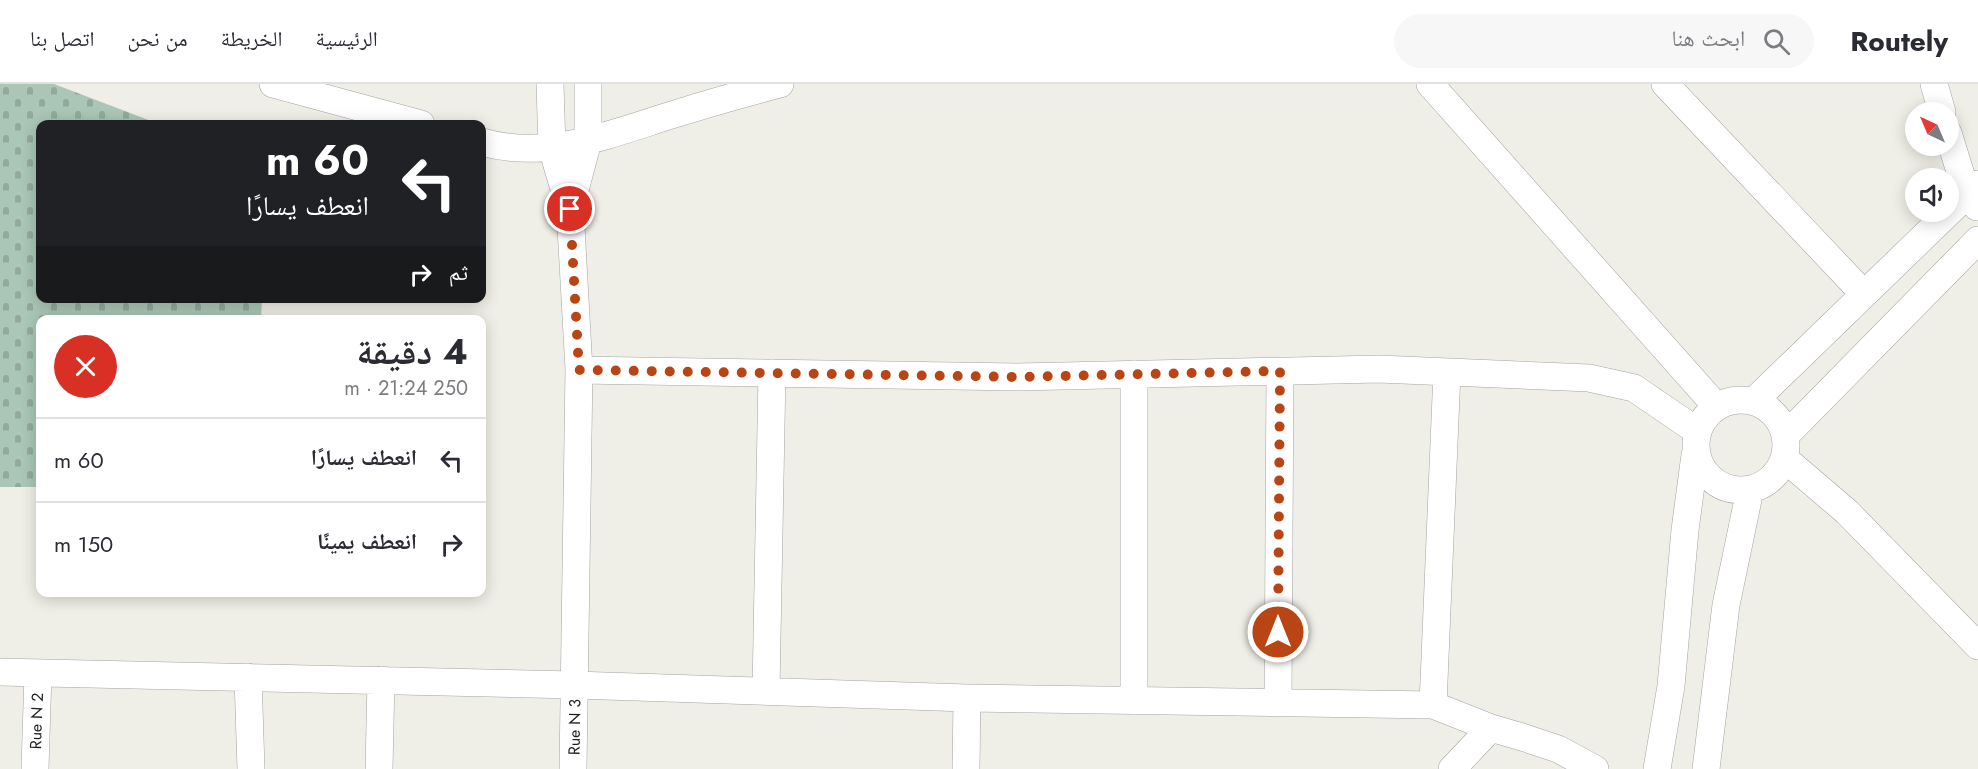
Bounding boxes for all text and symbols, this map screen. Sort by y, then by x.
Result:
search box [1394,14,1814,68]
text: Routely [1850,21,1948,62]
text: ابحث هنا [1671,22,1745,54]
text: اتصل بنا [30,24,94,54]
text: من نحن [127,24,188,54]
text: الخريطة [221,24,283,54]
text: الرئيسية [316,24,378,54]
icon: search [1760,25,1793,58]
north arrow [1905,102,1959,156]
map controls [1905,102,1959,222]
text: 60 m [266,130,369,191]
icon: left [390,144,468,222]
button: sound [1905,168,1959,222]
pin [544,183,595,234]
text: انعطف يسارًا [246,186,369,225]
icon: arrive [553,192,586,225]
text: ثم [449,256,468,288]
icon: right [404,258,437,291]
text: 4 دقيقة [356,325,468,377]
button: close [54,335,117,398]
text: 250 m · 21:24 [344,374,468,403]
text: انعطف يسارًا [311,441,417,473]
text: 60 m [54,444,104,476]
icon: left [435,444,468,477]
text: انعطف يمينًا [317,525,417,557]
text: 150 m [54,528,113,560]
icon: right [435,528,468,561]
position arrow [1246,600,1310,664]
street label: Rue N 2 [24,692,49,750]
street label: Rue N 3 [563,698,586,755]

